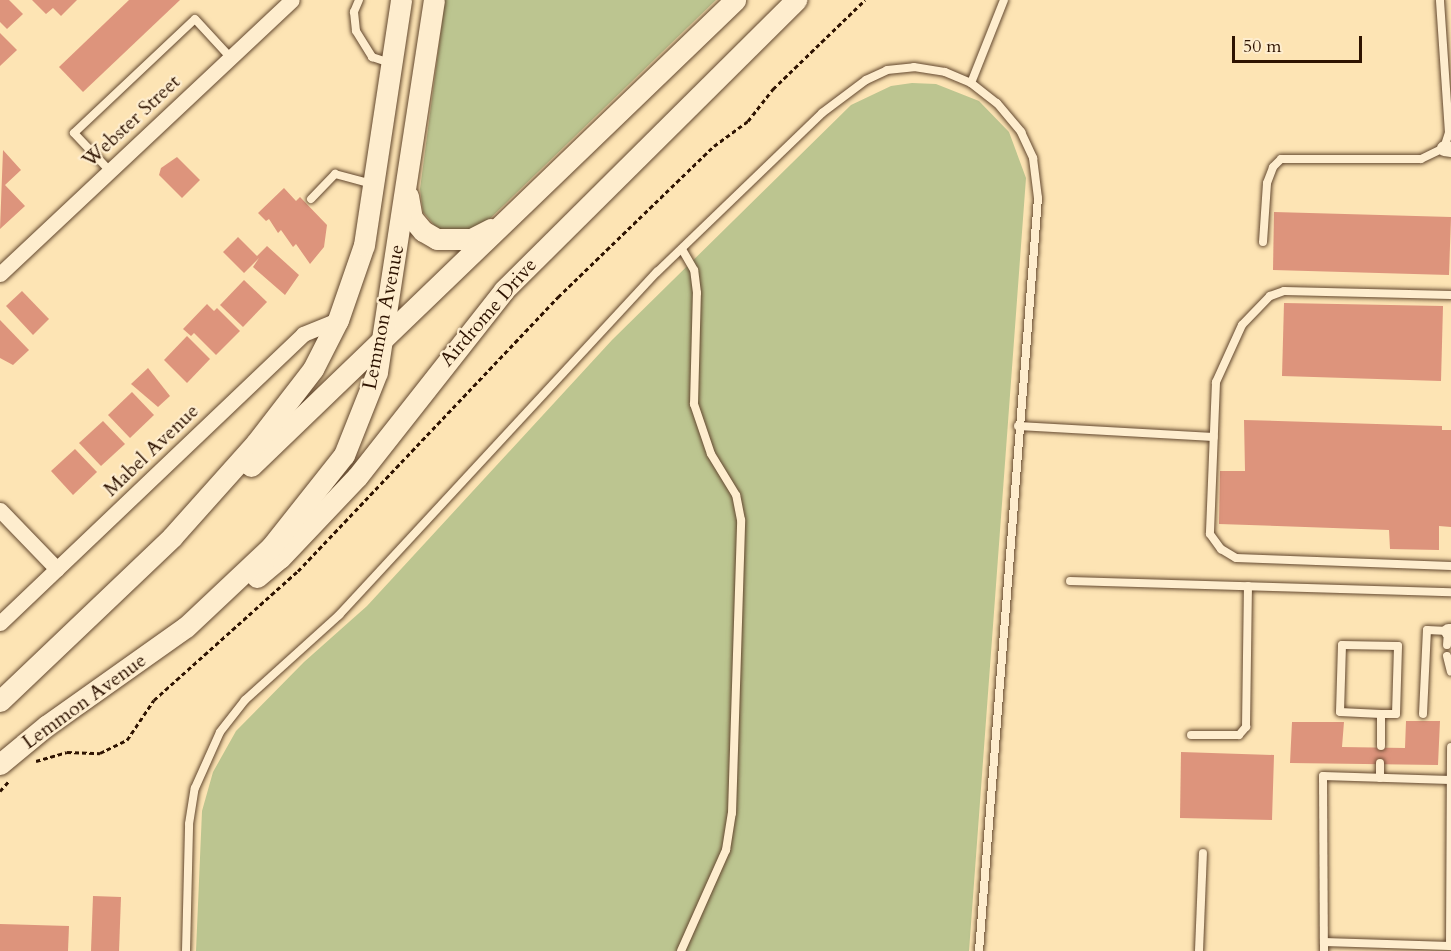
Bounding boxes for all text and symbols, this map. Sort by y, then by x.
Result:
scale bar [1235,24,1366,62]
text: 50 m [1243,34,1282,59]
street label: Webster Street [77,70,185,172]
street label: Lemmon Avenue [357,242,409,392]
street label: Airdrome Drive [434,253,542,371]
street label: Mabel Avenue [99,399,203,501]
street label: Lemmon Avenue [17,648,151,754]

